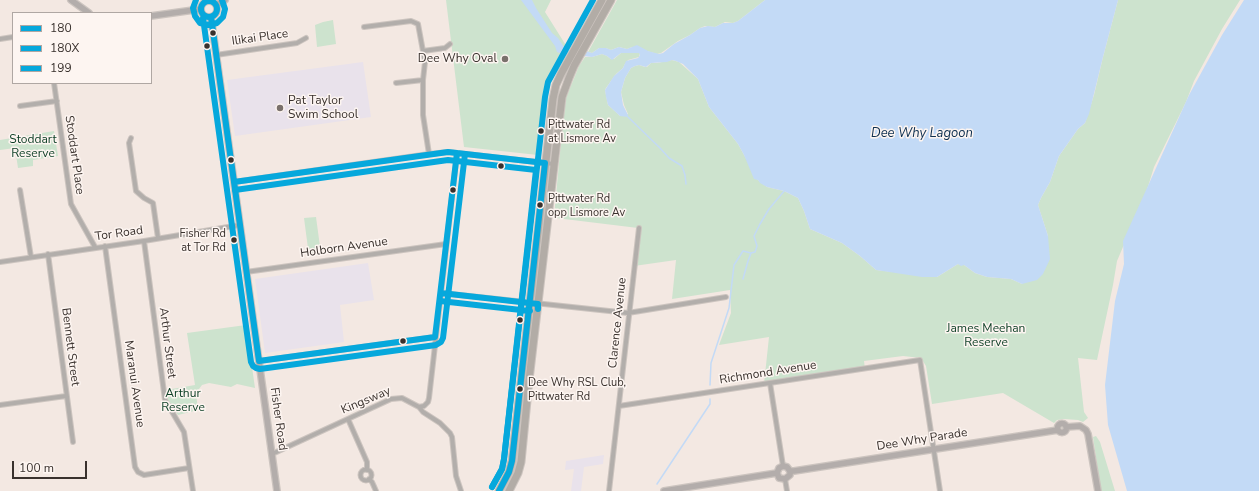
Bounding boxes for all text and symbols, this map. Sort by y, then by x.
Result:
legend [12,12,152,84]
text: 180 [50,20,72,36]
street label: Ilikai Place [231,27,289,49]
unlabelled marker [208,28,218,38]
text: 180X [50,40,79,56]
unlabelled marker [202,41,212,51]
place label: Dee Why Oval [418,52,497,66]
marker: Dee Why Oval [500,54,510,64]
text: 199 [50,60,72,76]
place label: Pat Taylor Swim School [288,94,358,122]
marker: Pat Taylor Swim School [275,103,285,113]
street label: Stoddart Place [61,115,87,195]
place label: Pittwater Rd at Lismore Av [548,118,616,144]
marker: Pittwater Rd at Lismore Av [536,126,546,136]
water label: Dee Why Lagoon [871,126,973,142]
park label: Stoddart Reserve [9,133,57,161]
unlabelled marker [226,155,236,165]
unlabelled marker [496,161,506,171]
unlabelled marker [448,185,458,195]
place label: Pittwater Rd opp Lismore Av [548,192,625,218]
marker: Pittwater Rd opp Lismore Av [535,200,545,210]
street label: Tor Road [94,224,144,244]
place label: Fisher Rd at Tor Rd [180,227,226,253]
marker: Fisher Rd at Tor Rd [229,235,239,245]
street label: Holborn Avenue [299,235,389,261]
street label: Clarence Avenue [606,277,630,369]
street label: Bennett Street [58,307,82,387]
street label: Arthur Street [156,307,178,379]
unlabelled marker [515,315,525,325]
park label: James Meehan Reserve [947,322,1025,350]
unlabelled marker [398,336,408,346]
street label: Maranui Avenue [121,340,147,428]
street label: Richmond Avenue [719,358,817,388]
place label: Dee Why RSL Club, Pittwater Rd [528,376,626,402]
street label: Kingsway [339,384,393,418]
marker: Dee Why RSL Club, Pittwater Rd [515,384,525,394]
street label: Fisher Road [266,386,290,452]
park label: Arthur Reserve [161,387,205,415]
street label: Dee Why Parade [876,426,968,454]
scale bar [14,453,89,479]
text: 100 m [19,460,54,476]

